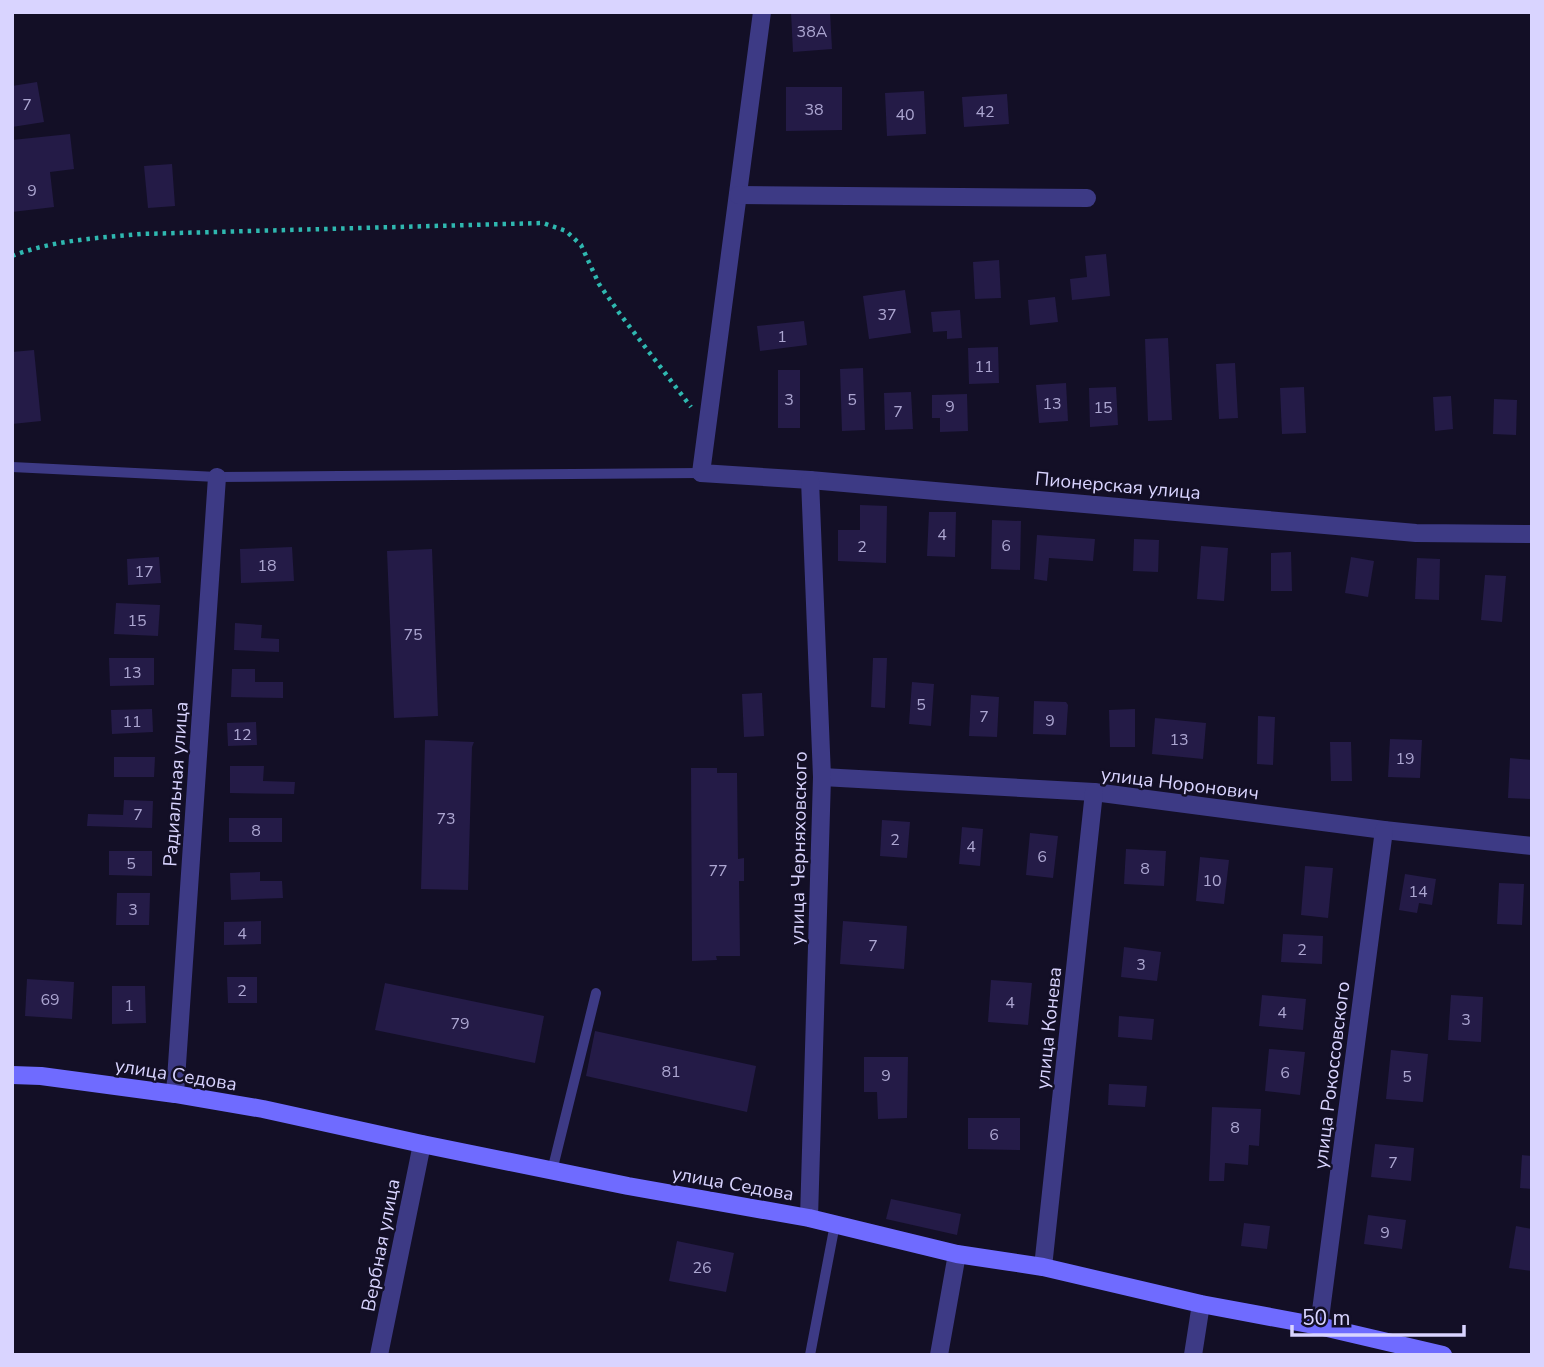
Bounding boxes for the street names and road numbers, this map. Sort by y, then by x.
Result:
street label: Пионерская улица [1034,466,1202,506]
street label: Радиальная улица [157,701,195,867]
street label: улица Черняховского [784,751,814,945]
street label: улица Норонович [1099,761,1260,807]
street label: улица Конева [1030,966,1068,1091]
street label: улица Рокоссовского [1308,980,1356,1170]
street label: улица Седова [113,1052,239,1097]
street label: улица Седова [670,1160,796,1208]
street label: Вербная улица [355,1177,407,1314]

